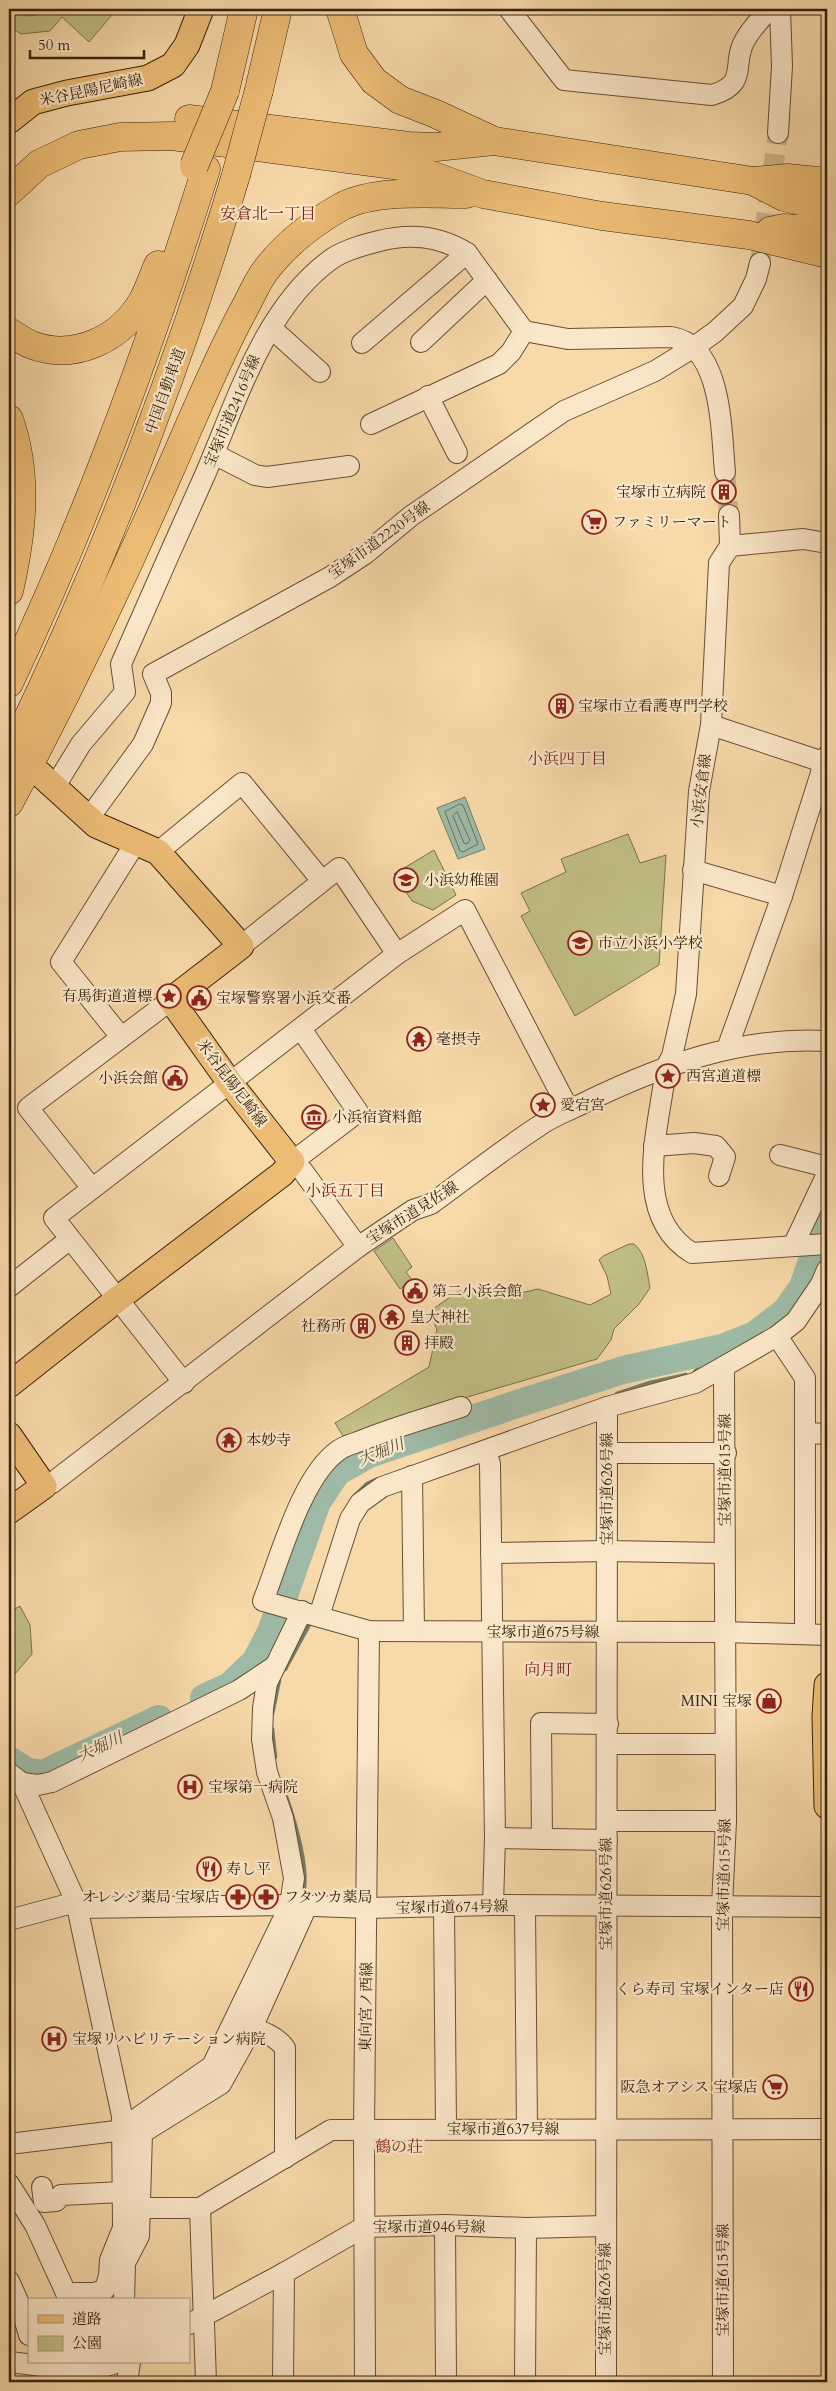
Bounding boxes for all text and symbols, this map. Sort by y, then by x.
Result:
scale bar [30,28,144,60]
text: 50 m [38,35,70,55]
street label: 米谷昆陽尼崎線 [38,69,144,111]
district label: 安倉北一丁目 [220,203,316,225]
street label: 中国自動車道 [140,345,190,437]
street label: 宝塚市道2416号線 [199,352,265,470]
building icon: 宝塚市立病院 [711,479,737,505]
place label: 宝塚市立病院 [616,482,706,502]
street label: 宝塚市道2220号線 [324,496,434,584]
supermarket icon: ファミリーマート [581,509,607,535]
place label: ファミリーマート [612,512,732,532]
building icon: 宝塚市立看護専門学校 [548,693,574,719]
place label: 宝塚市立看護専門学校 [578,696,728,716]
district label: 小浜四丁目 [527,748,607,770]
street label: 小浜安倉線 [687,753,715,829]
school or university icon: 小浜幼稚園 [393,867,419,893]
place label: 小浜幼稚園 [424,870,499,890]
school or university icon: 市立小浜小学校 [567,930,593,956]
place label: 市立小浜小学校 [598,933,703,953]
place icon: 有馬街道道標 [156,983,182,1009]
public building icon: 宝塚警察署小浜交番 [186,985,212,1011]
place label: 有馬街道道標 [62,986,152,1006]
place label: 宝塚警察署小浜交番 [216,988,351,1008]
temple icon: 毫摂寺 [406,1026,432,1052]
place label: 毫摂寺 [436,1029,481,1049]
street label: 米谷昆陽尼崎線 [192,1035,272,1131]
place icon: 西宮道道標 [655,1063,681,1089]
public building icon: 小浜会館 [162,1065,188,1091]
place label: 西宮道道標 [686,1066,761,1086]
place label: 小浜会館 [98,1068,158,1088]
place icon: 愛宕宮 [530,1092,556,1118]
place label: 愛宕宮 [560,1095,605,1115]
museum icon: 小浜宿資料館 [301,1104,327,1130]
place label: 小浜宿資料館 [332,1107,422,1127]
street label: 宝塚市道見佐線 [362,1177,462,1249]
district label: 小浜五丁目 [305,1180,385,1202]
public building icon: 第二小浜会館 [402,1278,428,1304]
place label: 第二小浜会館 [432,1281,522,1301]
temple icon: 皇大神社 [379,1304,405,1330]
place label: 皇大神社 [410,1307,470,1327]
building icon: 社務所 [350,1313,376,1339]
place label: 社務所 [301,1316,346,1336]
building icon: 拝殿 [394,1330,420,1356]
place label: 拝殿 [424,1333,454,1353]
street label: 宝塚市道615号線 [715,1413,735,1527]
temple icon: 本妙寺 [216,1427,242,1453]
place label: 本妙寺 [246,1430,291,1450]
water label: 大堀川 [355,1432,409,1471]
street label: 宝塚市道626号線 [597,1432,617,1546]
street label: 宝塚市道675号線 [486,1622,600,1642]
district label: 向月町 [524,1659,572,1681]
shop icon: MINI 宝塚 [756,1688,782,1714]
place label: MINI 宝塚 [681,1691,752,1711]
water label: 大堀川 [74,1726,128,1767]
hospital icon: 宝塚第一病院 [177,1774,203,1800]
place label: 宝塚第一病院 [208,1777,298,1797]
street label: 宝塚市道615号線 [713,1818,735,1932]
street label: 宝塚市道626号線 [596,1837,616,1951]
restaurant icon: 寿し平 [196,1856,222,1882]
place label: 寿し平 [226,1859,271,1879]
pharmacy icon: オレンジ薬局 宝塚店 [225,1884,251,1910]
pharmacy icon: フタツカ薬局 [253,1884,279,1910]
place label: オレンジ薬局 宝塚店 [82,1887,220,1907]
place label: フタツカ薬局 [284,1887,373,1907]
street label: 宝塚市道674号線 [395,1896,509,1918]
street label: 東向宮ノ西線 [355,1962,377,2052]
restaurant icon: くら寿司 宝塚インター店 [788,1976,814,2002]
place label: くら寿司 宝塚インター店 [616,1979,784,1999]
hospital icon: 宝塚リハビリテーション病院 [41,2026,67,2052]
place label: 宝塚リハビリテーション病院 [72,2029,266,2049]
supermarket icon: 阪急オアシス 宝塚店 [762,2074,788,2100]
place label: 阪急オアシス 宝塚店 [620,2077,758,2097]
street label: 宝塚市道637号線 [446,2119,560,2139]
district label: 鶴の荘 [375,2136,423,2158]
street label: 宝塚市道946号線 [372,2217,486,2237]
street label: 宝塚市道615号線 [713,2223,733,2337]
street label: 宝塚市道626号線 [595,2242,615,2356]
legend [28,2298,190,2364]
text: 道路 [72,2309,102,2329]
text: 公園 [72,2333,102,2353]

